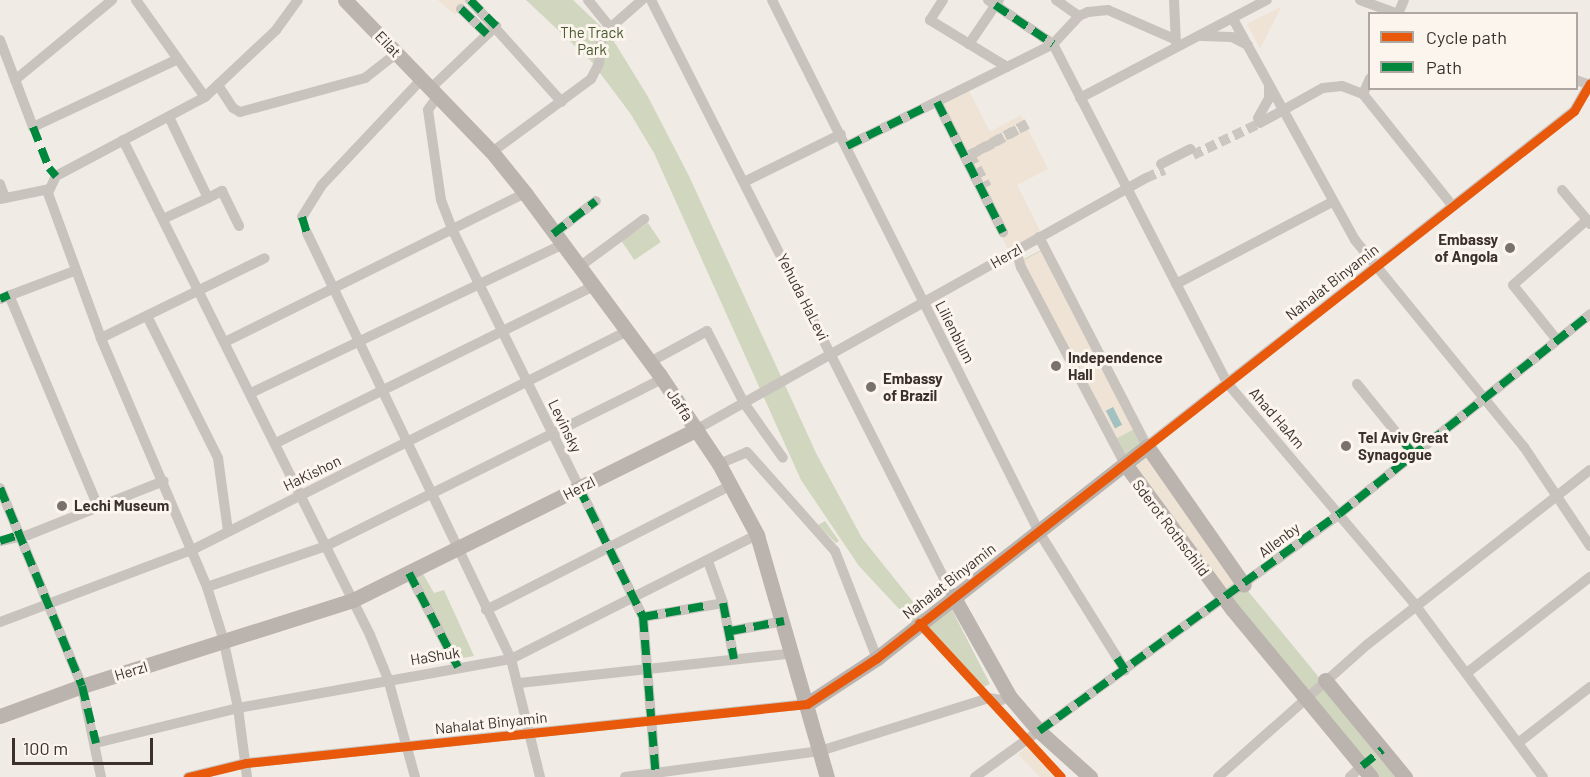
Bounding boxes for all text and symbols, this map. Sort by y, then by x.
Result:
legend [1368,12,1578,90]
park label: The Track Park [560,23,624,58]
text: Cycle path [1426,26,1507,48]
street label: Eilat [371,27,405,61]
text: Path [1426,56,1462,78]
place label: Embassy of Angola [1435,230,1498,265]
street label: Herzl [987,240,1025,272]
street label: Nahalat Binyamin [1282,240,1382,324]
marker: Embassy of Angola [1503,241,1517,255]
street label: Yehuda HaLevi [773,250,833,344]
street label: Lilienblum [932,298,978,366]
place label: Independence Hall [1068,348,1163,383]
marker: Independence Hall [1049,359,1063,373]
place label: Embassy of Brazil [883,369,943,404]
marker: Embassy of Brazil [864,380,878,394]
street label: Ahad HaAm [1246,384,1308,452]
street label: Jaffa [663,386,697,424]
street label: Levinsky [544,396,586,456]
place label: Tel Aviv Great Synagogue [1358,428,1448,463]
marker: Tel Aviv Great Synagogue [1339,439,1353,453]
street label: HaKishon [280,451,344,495]
street label: Herzl [560,472,598,504]
street label: Sderot Rothschild [1129,476,1213,580]
place label: Lechi Museum [74,497,169,515]
marker: Lechi Museum [55,499,69,513]
street label: Allenby [1255,519,1303,561]
street label: Nahalat Binyamin [899,539,999,623]
street label: HaShuk [409,643,461,669]
street label: Herzl [112,658,150,684]
street label: Nahalat Binyamin [434,708,548,738]
scale bar [15,726,156,764]
text: 100 m [23,737,68,759]

